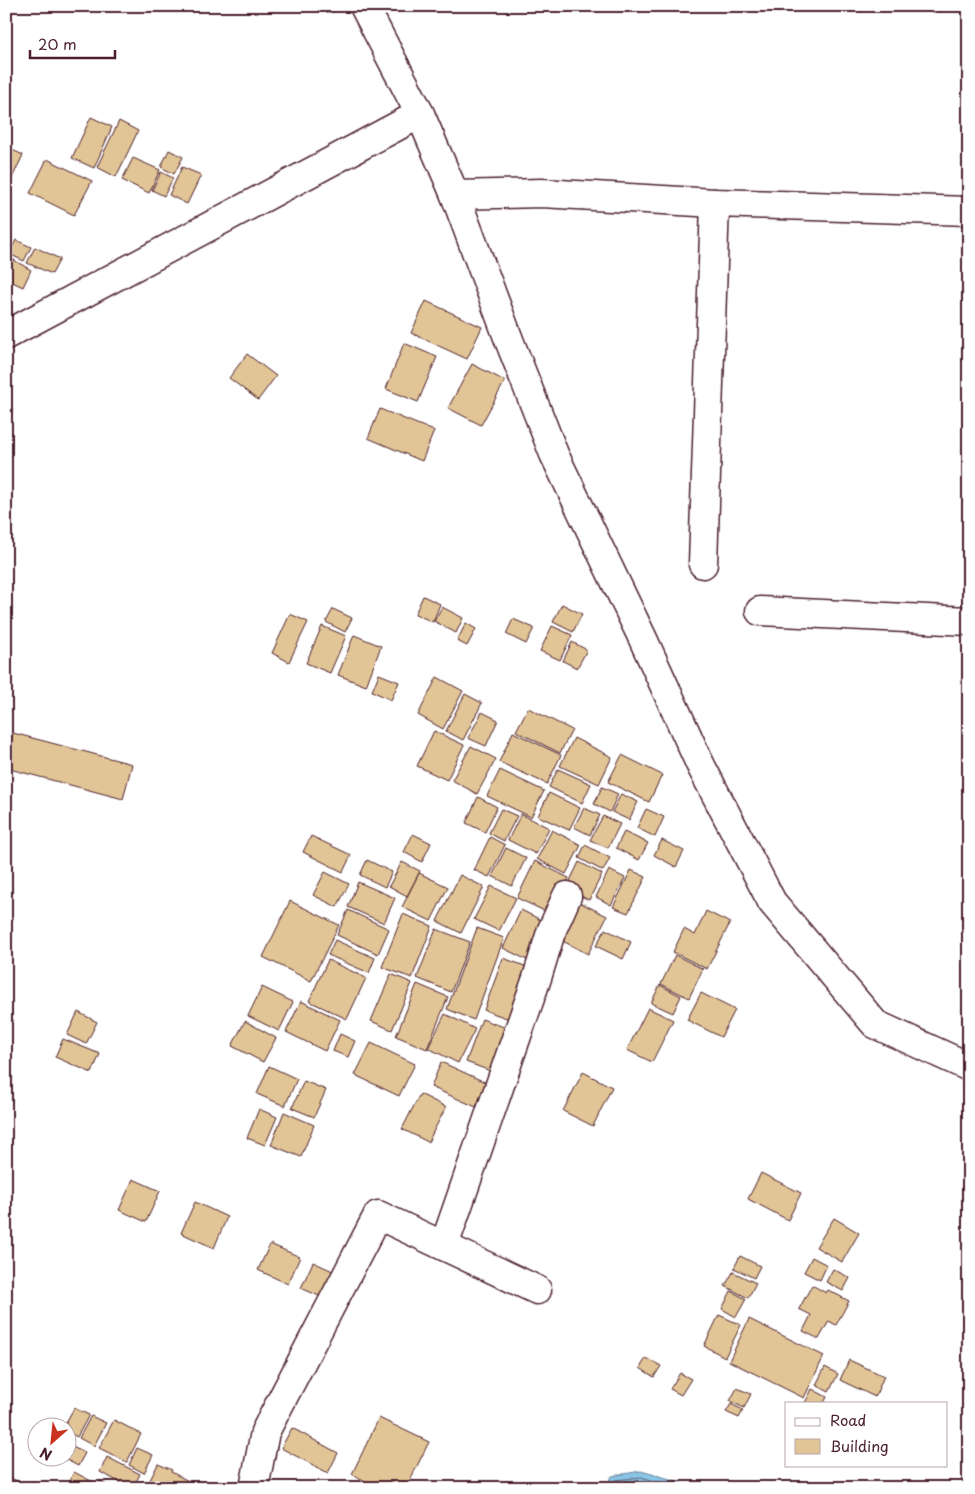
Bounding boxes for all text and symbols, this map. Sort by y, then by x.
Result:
scale bar [30,28,115,60]
text: 20 m [38,32,77,55]
legend [785,1402,948,1466]
text: Road [830,1408,866,1431]
north arrow [28,1416,78,1466]
text: Building [830,1434,889,1457]
text: N [36,1442,56,1466]

